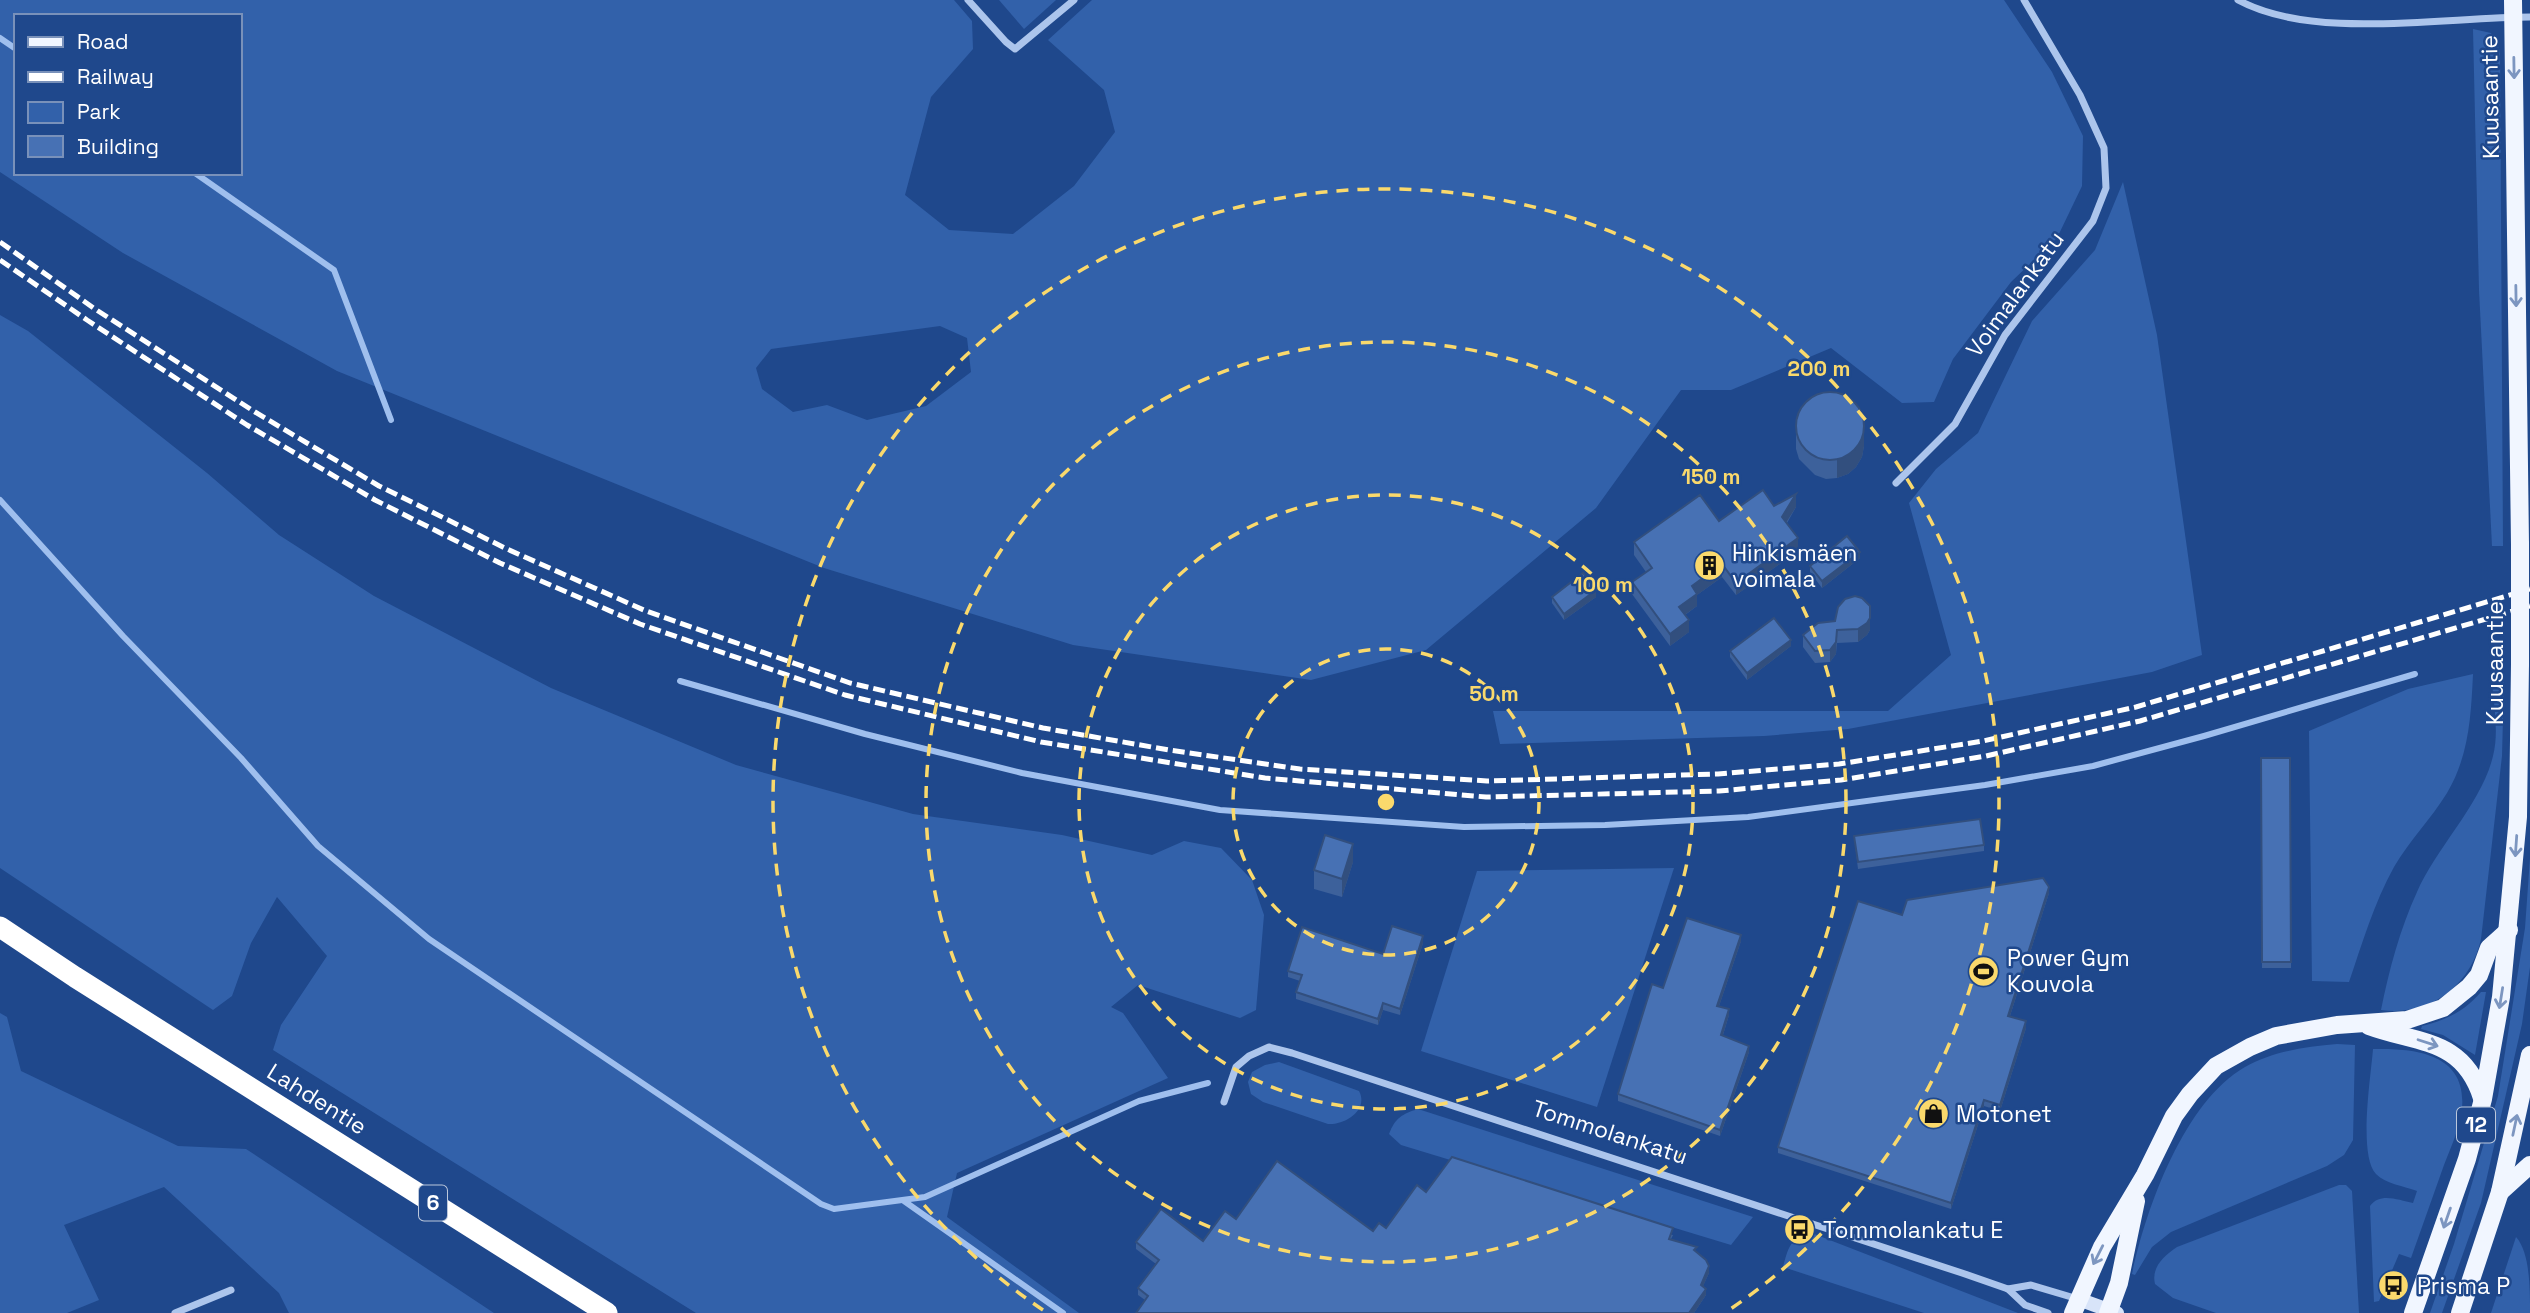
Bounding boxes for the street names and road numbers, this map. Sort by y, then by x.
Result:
street label: Kuusaantie [2474,35,2506,159]
street label: Voimalankatu [1959,225,2071,363]
street label: Kuusaantie [2480,601,2510,725]
street label: Lahdentie [262,1057,372,1141]
street label: Tommolankatu [1529,1093,1691,1171]
road number: 12 [2457,1108,2495,1142]
road number: 6 [419,1186,447,1220]

